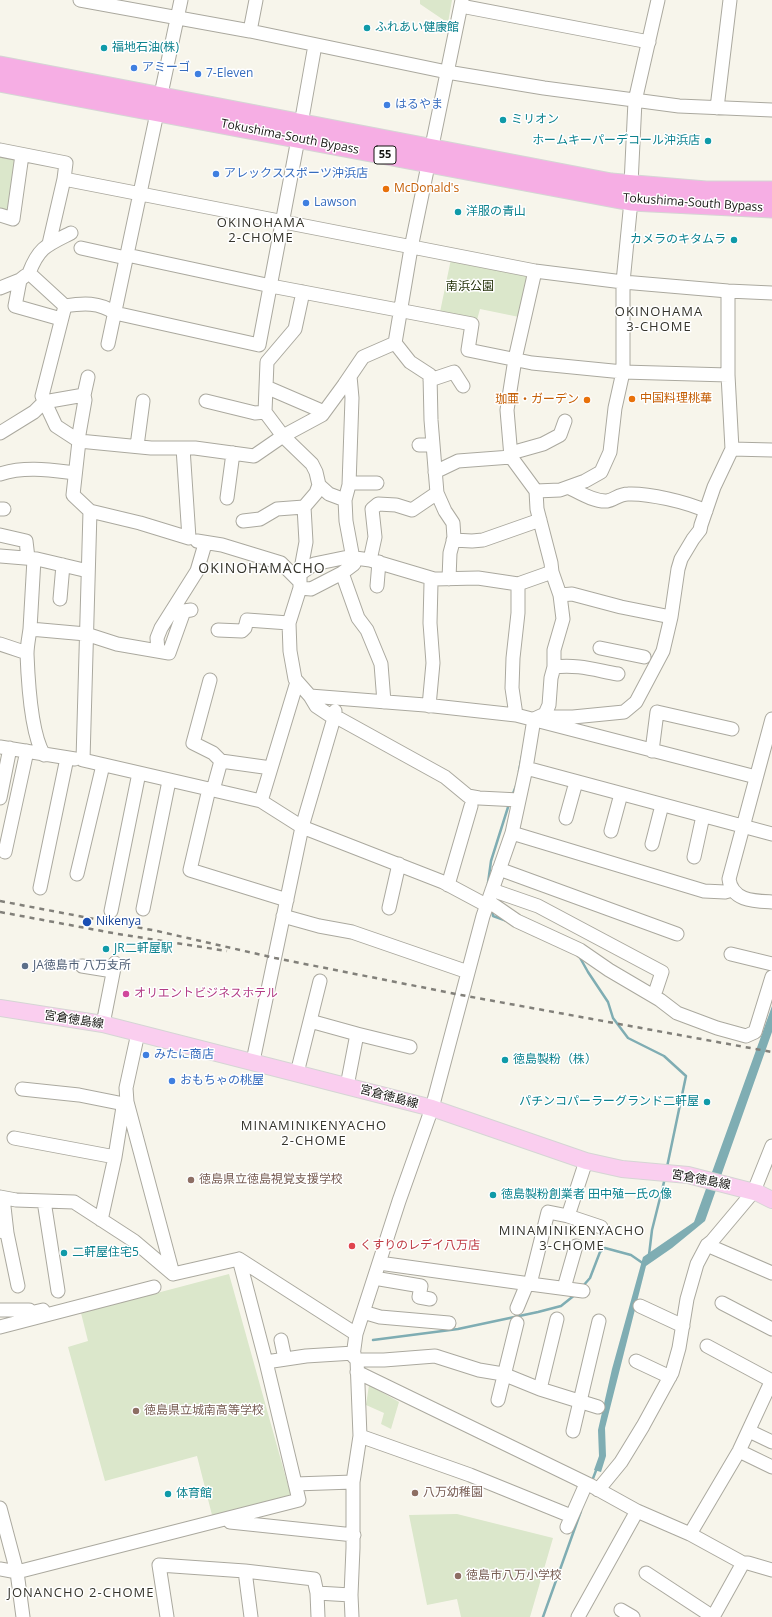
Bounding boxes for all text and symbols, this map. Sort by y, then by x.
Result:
place label: ふれあい健康館 [375,21,459,35]
marker: ふれあい健康館 [362,23,372,33]
place label: 福地石油(株) [112,41,179,55]
marker: 福地石油(株) [99,43,109,53]
place label: アミーゴ [142,61,190,75]
marker: アミーゴ [129,63,139,73]
place label: 7-Eleven [206,67,253,81]
marker: 7-Eleven [193,69,203,79]
place label: はるやま [395,98,443,112]
marker: はるやま [382,100,392,110]
place label: ミリオン [511,113,559,127]
marker: ミリオン [498,115,508,125]
street label: Tokushima-South Bypass [220,117,360,157]
place label: ホームキーパーデコール沖浜店 [532,134,700,148]
marker: ホームキーパーデコール沖浜店 [703,136,713,146]
road number: 55 [374,146,396,164]
place label: アレックススポーツ沖浜店 [224,167,368,181]
marker: アレックススポーツ沖浜店 [211,169,221,179]
place label: McDonald's [394,182,459,196]
marker: McDonald's [381,184,391,194]
street label: Tokushima-South Bypass [622,191,764,215]
place label: Lawson [314,196,357,210]
marker: Lawson [301,198,311,208]
place label: 洋服の青山 [466,205,526,219]
marker: 洋服の青山 [453,207,463,217]
district label: OKINOHAMA 2-CHOME [217,215,305,246]
place label: カメラのキタムラ [630,233,726,247]
marker: カメラのキタムラ [729,235,739,245]
park label: 南浜公園 [446,280,494,294]
district label: OKINOHAMA 3-CHOME [615,304,703,335]
place label: 中国料理桃華 [640,392,712,406]
place label: 珈亜・ガーデン [495,393,579,407]
marker: 中国料理桃華 [627,394,637,404]
marker: 珈亜・ガーデン [582,395,592,405]
district label: OKINOHAMACHO [198,561,326,577]
place label: Nikenya [96,915,141,929]
marker: Nikenya [81,916,93,928]
place label: JR二軒屋駅 [114,942,173,956]
marker: JR二軒屋駅 [101,944,111,954]
place label: JA徳島市 八万支所 [33,959,131,973]
marker: JA徳島市 八万支所 [20,961,30,971]
place label: オリエントビジネスホテル [134,987,278,1001]
marker: オリエントビジネスホテル [121,989,131,999]
street label: 宮倉徳島線 [43,1008,105,1032]
place label: みたに商店 [154,1048,214,1062]
marker: みたに商店 [141,1050,151,1060]
place label: 徳島製粉（株） [513,1053,597,1067]
marker: 徳島製粉（株） [500,1055,510,1065]
place label: おもちゃの桃屋 [180,1074,264,1088]
marker: おもちゃの桃屋 [167,1076,177,1086]
street label: 宮倉徳島線 [358,1082,420,1112]
place label: パチンコパーラーグランド二軒屋 [519,1095,699,1109]
marker: パチンコパーラーグランド二軒屋 [702,1097,712,1107]
district label: MINAMINIKENYACHO 2-CHOME [241,1118,387,1149]
street label: 宮倉徳島線 [670,1167,732,1193]
place label: 徳島県立徳島視覚支援学校 [199,1173,343,1187]
marker: 徳島県立徳島視覚支援学校 [186,1175,196,1185]
place label: 徳島製粉創業者 田中殖一氏の像 [501,1188,672,1202]
marker: 徳島製粉創業者 田中殖一氏の像 [488,1190,498,1200]
district label: MINAMINIKENYACHO 3-CHOME [499,1223,645,1254]
place label: くすりのレデイ八万店 [360,1239,480,1253]
marker: くすりのレデイ八万店 [347,1241,357,1251]
place label: 二軒屋住宅5 [72,1246,139,1260]
marker: 二軒屋住宅5 [59,1248,69,1258]
place label: 徳島県立城南高等学校 [144,1404,264,1418]
marker: 徳島県立城南高等学校 [131,1406,141,1416]
place label: 八万幼稚園 [423,1486,483,1500]
place label: 体育館 [176,1487,212,1501]
marker: 八万幼稚園 [410,1488,420,1498]
marker: 体育館 [163,1489,173,1499]
place label: 徳島市八万小学校 [466,1569,562,1583]
marker: 徳島市八万小学校 [453,1571,463,1581]
district label: JONANCHO 2-CHOME [7,1585,155,1601]

